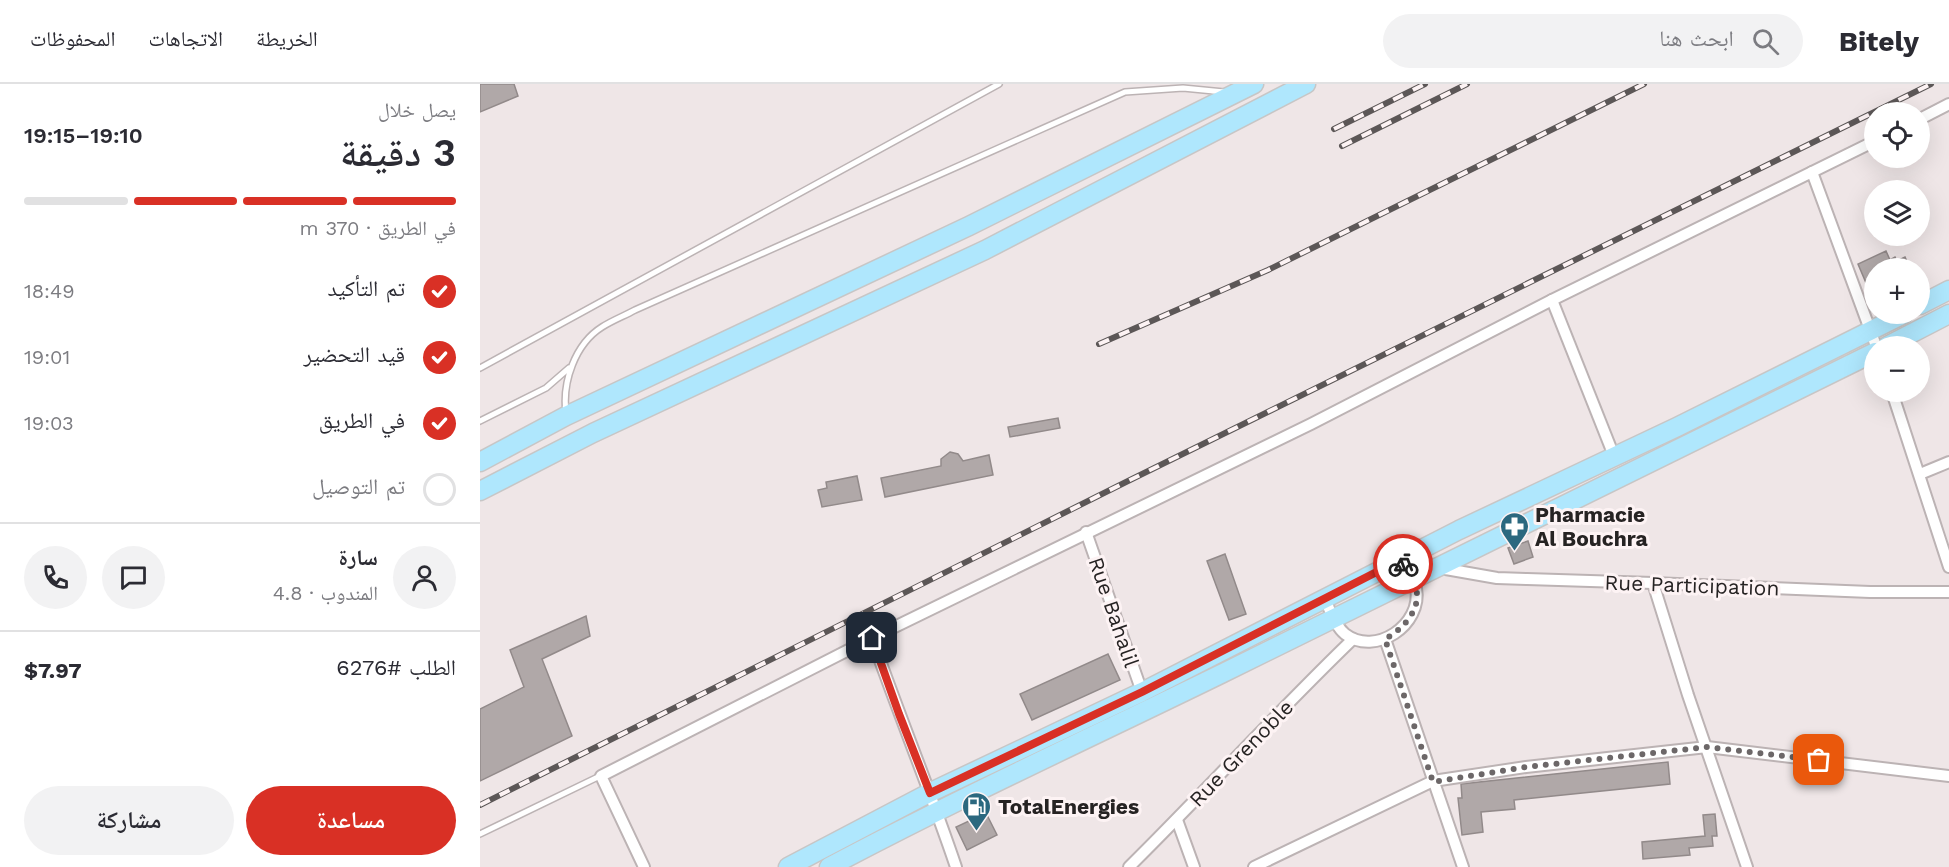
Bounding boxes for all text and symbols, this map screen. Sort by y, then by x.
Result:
search box [1383,14,1803,68]
icon: search [1749,25,1782,58]
text: Bitely [1839,25,1919,58]
text: المحفوظات [30,26,115,51]
text: الاتجاهات [148,26,223,51]
text: الخريطة [256,26,318,51]
text: ابحث هنا [1659,26,1734,51]
text: يصل خلال [378,98,456,122]
map controls [1864,102,1930,402]
button: locate [1864,102,1930,168]
text: 19:10–19:15 [24,123,143,148]
text: 3 دقيقة [340,130,456,175]
button: layers [1864,180,1930,246]
text: في الطريق · 370 m [300,216,456,240]
button: + [1864,258,1930,324]
icon: check [423,275,456,308]
text: تم التأكيد [327,276,405,301]
text: 18:49 [24,279,75,303]
button: − [1864,336,1930,402]
icon: check [423,341,456,374]
text: قيد التحضير [304,342,405,367]
text: 19:01 [24,345,70,369]
icon: check [423,407,456,440]
text: في الطريق [319,408,405,433]
text: 19:03 [24,411,74,435]
text: تم التوصيل [312,474,405,499]
place label: Pharmacie Al Bouchra [1535,502,1649,551]
pharmacy icon: Pharmacie Al Bouchra [1498,510,1530,552]
courier [1373,534,1433,594]
text: سارة [339,545,378,570]
button: phone [24,546,87,609]
button: chat [102,546,165,609]
button: person [393,546,456,609]
icon: bike [1387,548,1420,581]
street label: Rue Bahalil [1083,554,1145,671]
street label: Rue Participation [1604,569,1780,601]
text: المندوب · 4.8 [273,581,378,605]
pin [846,612,897,663]
icon: home [855,621,888,654]
text: الطلب #6276 [336,655,456,680]
text: $7.97 [24,658,82,683]
street label: Rue Grenoble [1184,694,1298,812]
pin [1793,734,1844,785]
icon: bag [1802,743,1835,776]
button: مشاركة [24,786,234,855]
button: مساعدة [246,786,456,855]
fuel station icon: TotalEnergies [961,790,993,832]
place label: TotalEnergies [998,794,1139,819]

